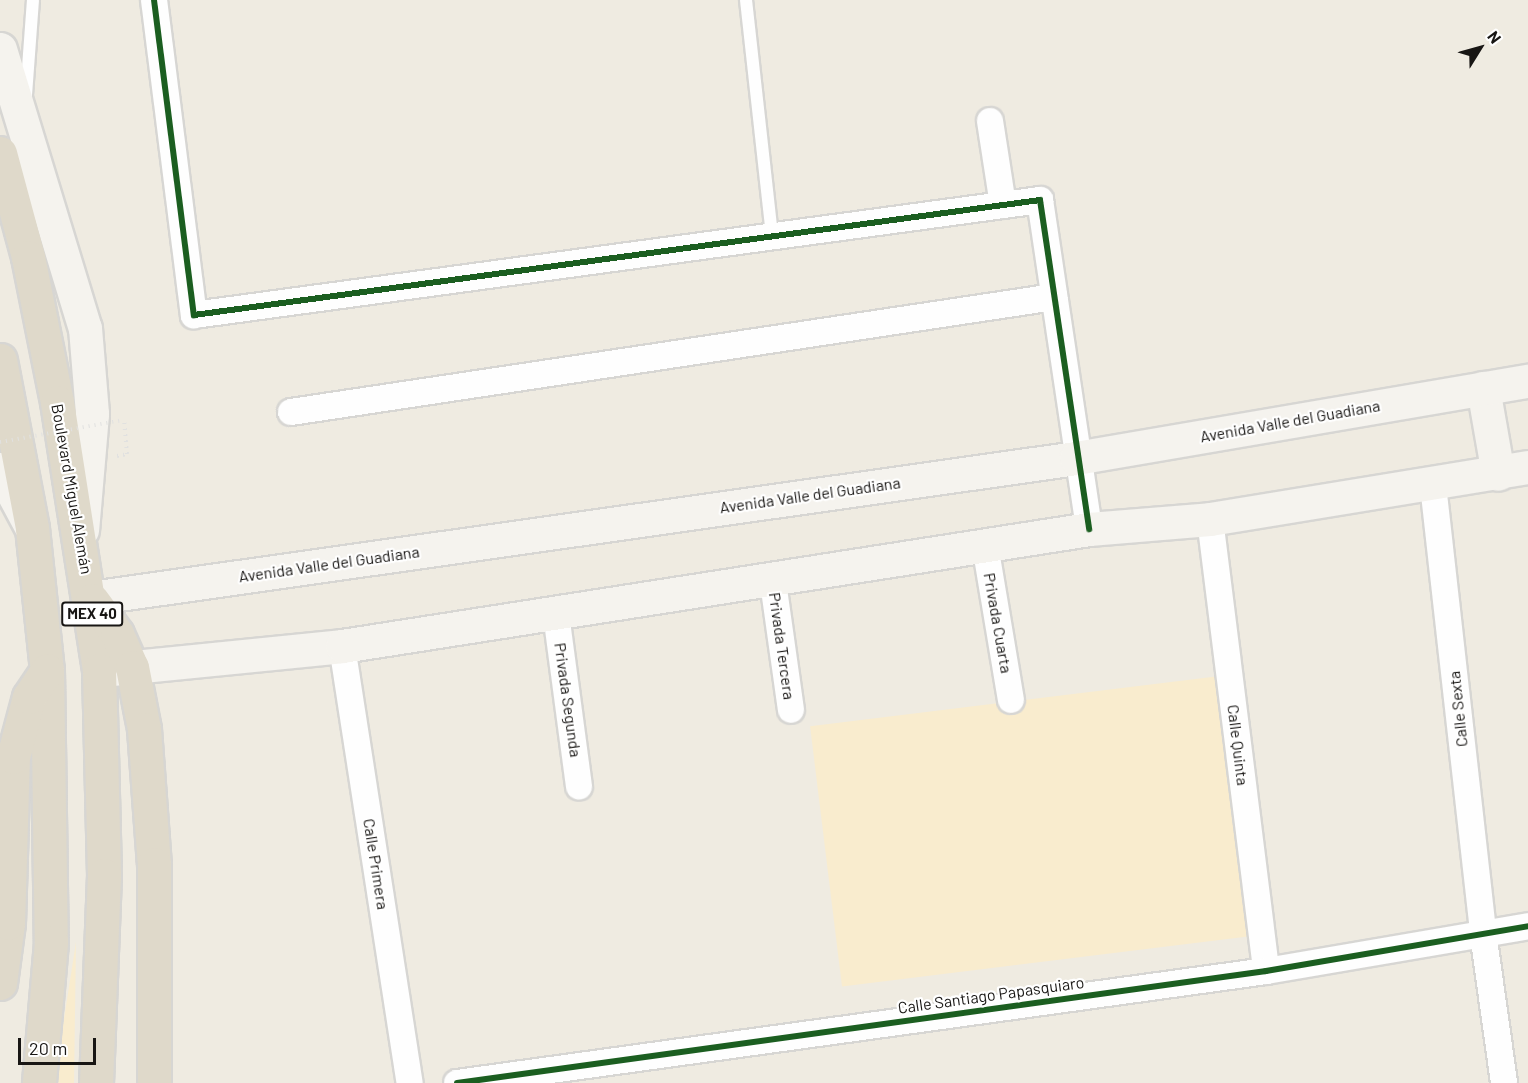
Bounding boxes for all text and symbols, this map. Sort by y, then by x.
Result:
north arrow [1450,18,1510,78]
text: N [1484,27,1506,47]
street label: Avenida Valle del Guadiana [1199,396,1381,446]
street label: Boulevard Miguel Alemán [48,402,96,576]
street label: Avenida Valle del Guadiana [718,473,902,517]
street label: Avenida Valle del Guadiana [237,542,421,586]
street label: Privada Cuarta [980,571,1016,675]
street label: Privada Tercera [765,591,799,701]
road number: MEX 40 [60,602,124,626]
street label: Privada Segunda [550,641,586,759]
street label: Calle Sexta [1444,670,1472,748]
street label: Calle Quinta [1224,703,1252,787]
street label: Calle Primera [359,817,393,911]
street label: Calle Santiago Papasquiaro [897,972,1085,1018]
scale bar [21,1026,99,1064]
text: 20 m [29,1037,67,1059]

